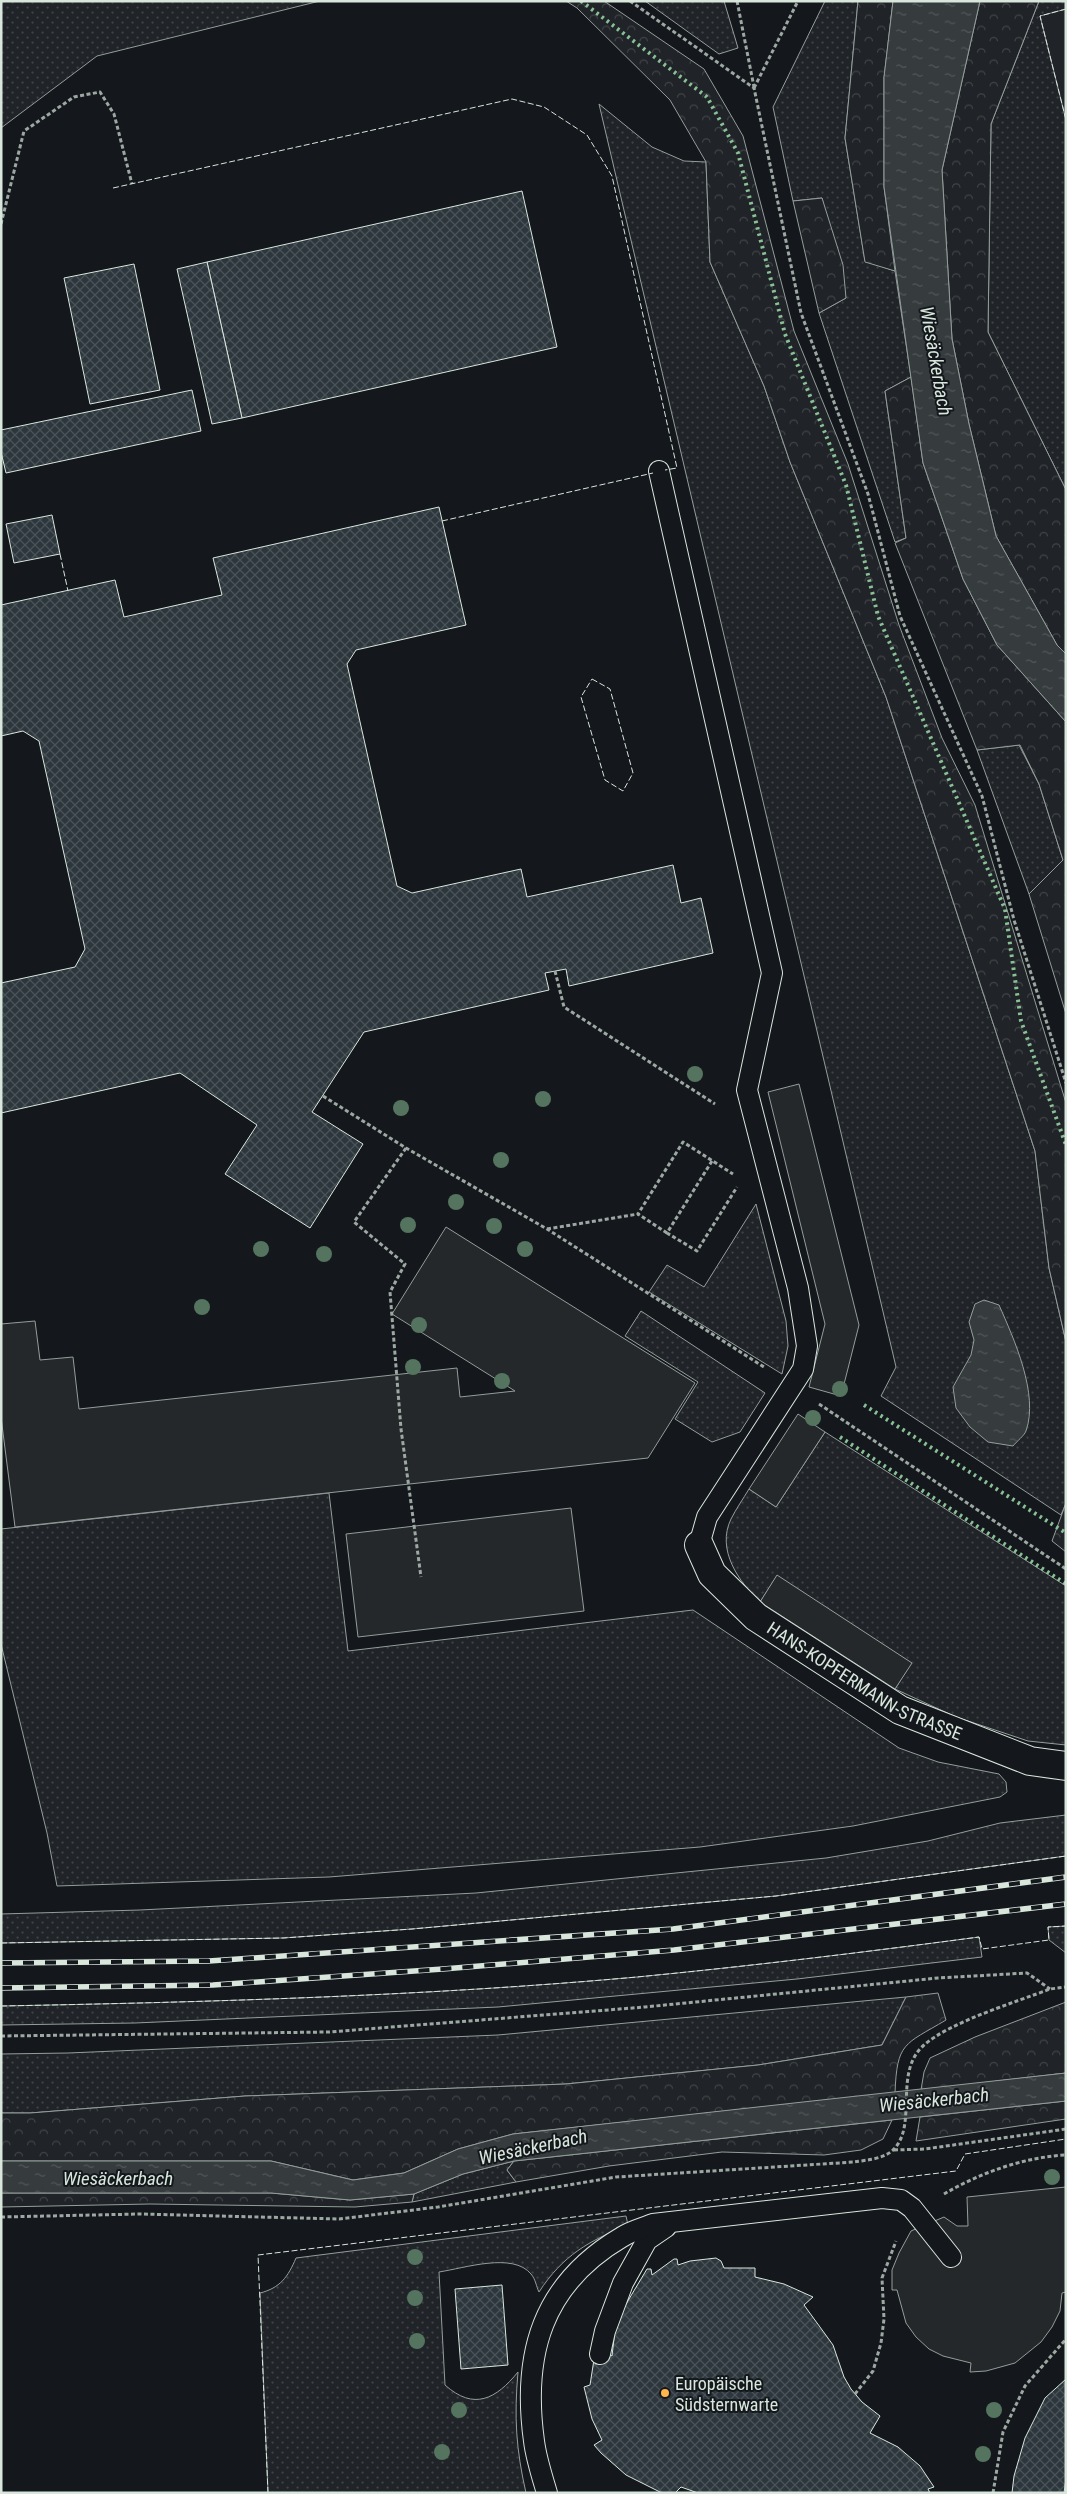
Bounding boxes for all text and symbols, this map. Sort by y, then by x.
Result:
water label: Wiesäckerbach [915,305,957,417]
street label: HANS-KOPFERMANN-STRASSE [764,1617,965,1744]
water label: Wiesäckerbach [878,2083,990,2117]
water label: Wiesäckerbach [477,2124,589,2170]
water label: Wiesäckerbach [63,2167,173,2190]
place label: Europäische Südsternwarte [675,2373,778,2415]
marker: Europäische Südsternwarte [659,2387,671,2399]

